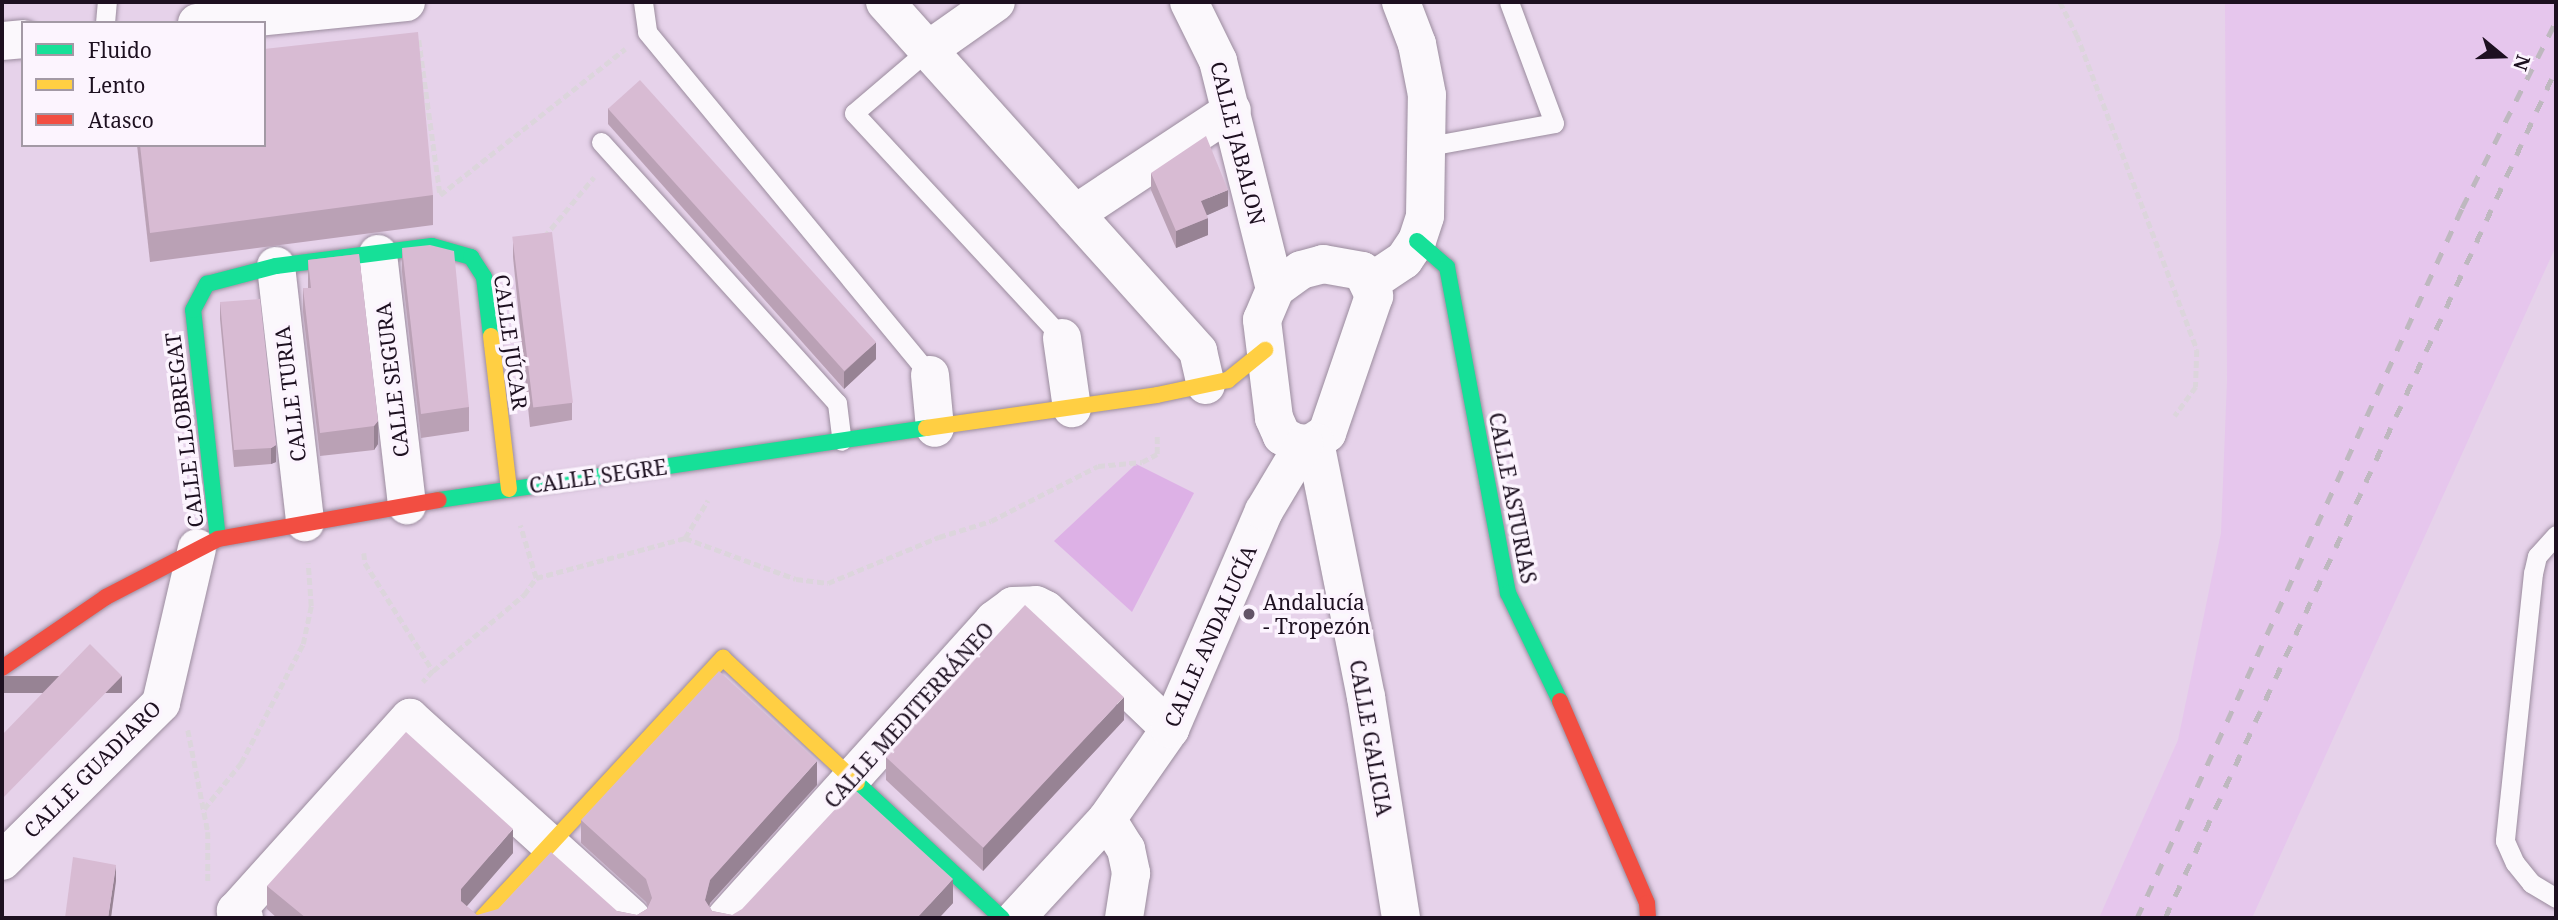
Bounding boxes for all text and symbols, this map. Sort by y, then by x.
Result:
legend [21,21,266,147]
north arrow [2467,21,2537,91]
text: Fluido [88,36,152,64]
text: N [2507,52,2537,74]
street label: CALLE JABALON [1206,59,1270,227]
text: Lento [88,71,145,99]
text: Atasco [88,106,154,134]
street label: CALLE JÚCAR [489,273,533,411]
street label: CALLE SEGURA [370,301,414,459]
street label: CALLE TURIA [269,325,311,463]
street label: CALLE LLOBREGAT [160,331,208,529]
street label: CALLE ASTURIAS [1484,410,1542,586]
street label: CALLE SEGRE [528,454,668,498]
street label: CALLE ANDALUCÍA [1159,541,1261,731]
place label: Andalucía - Tropezón [1263,589,1370,639]
marker: Andalucía - Tropezón [1241,606,1257,622]
street label: CALLE MEDITERRÁNEO [819,617,999,813]
street label: CALLE GALICIA [1345,658,1397,818]
street label: CALLE GUADIARO [18,695,166,843]

